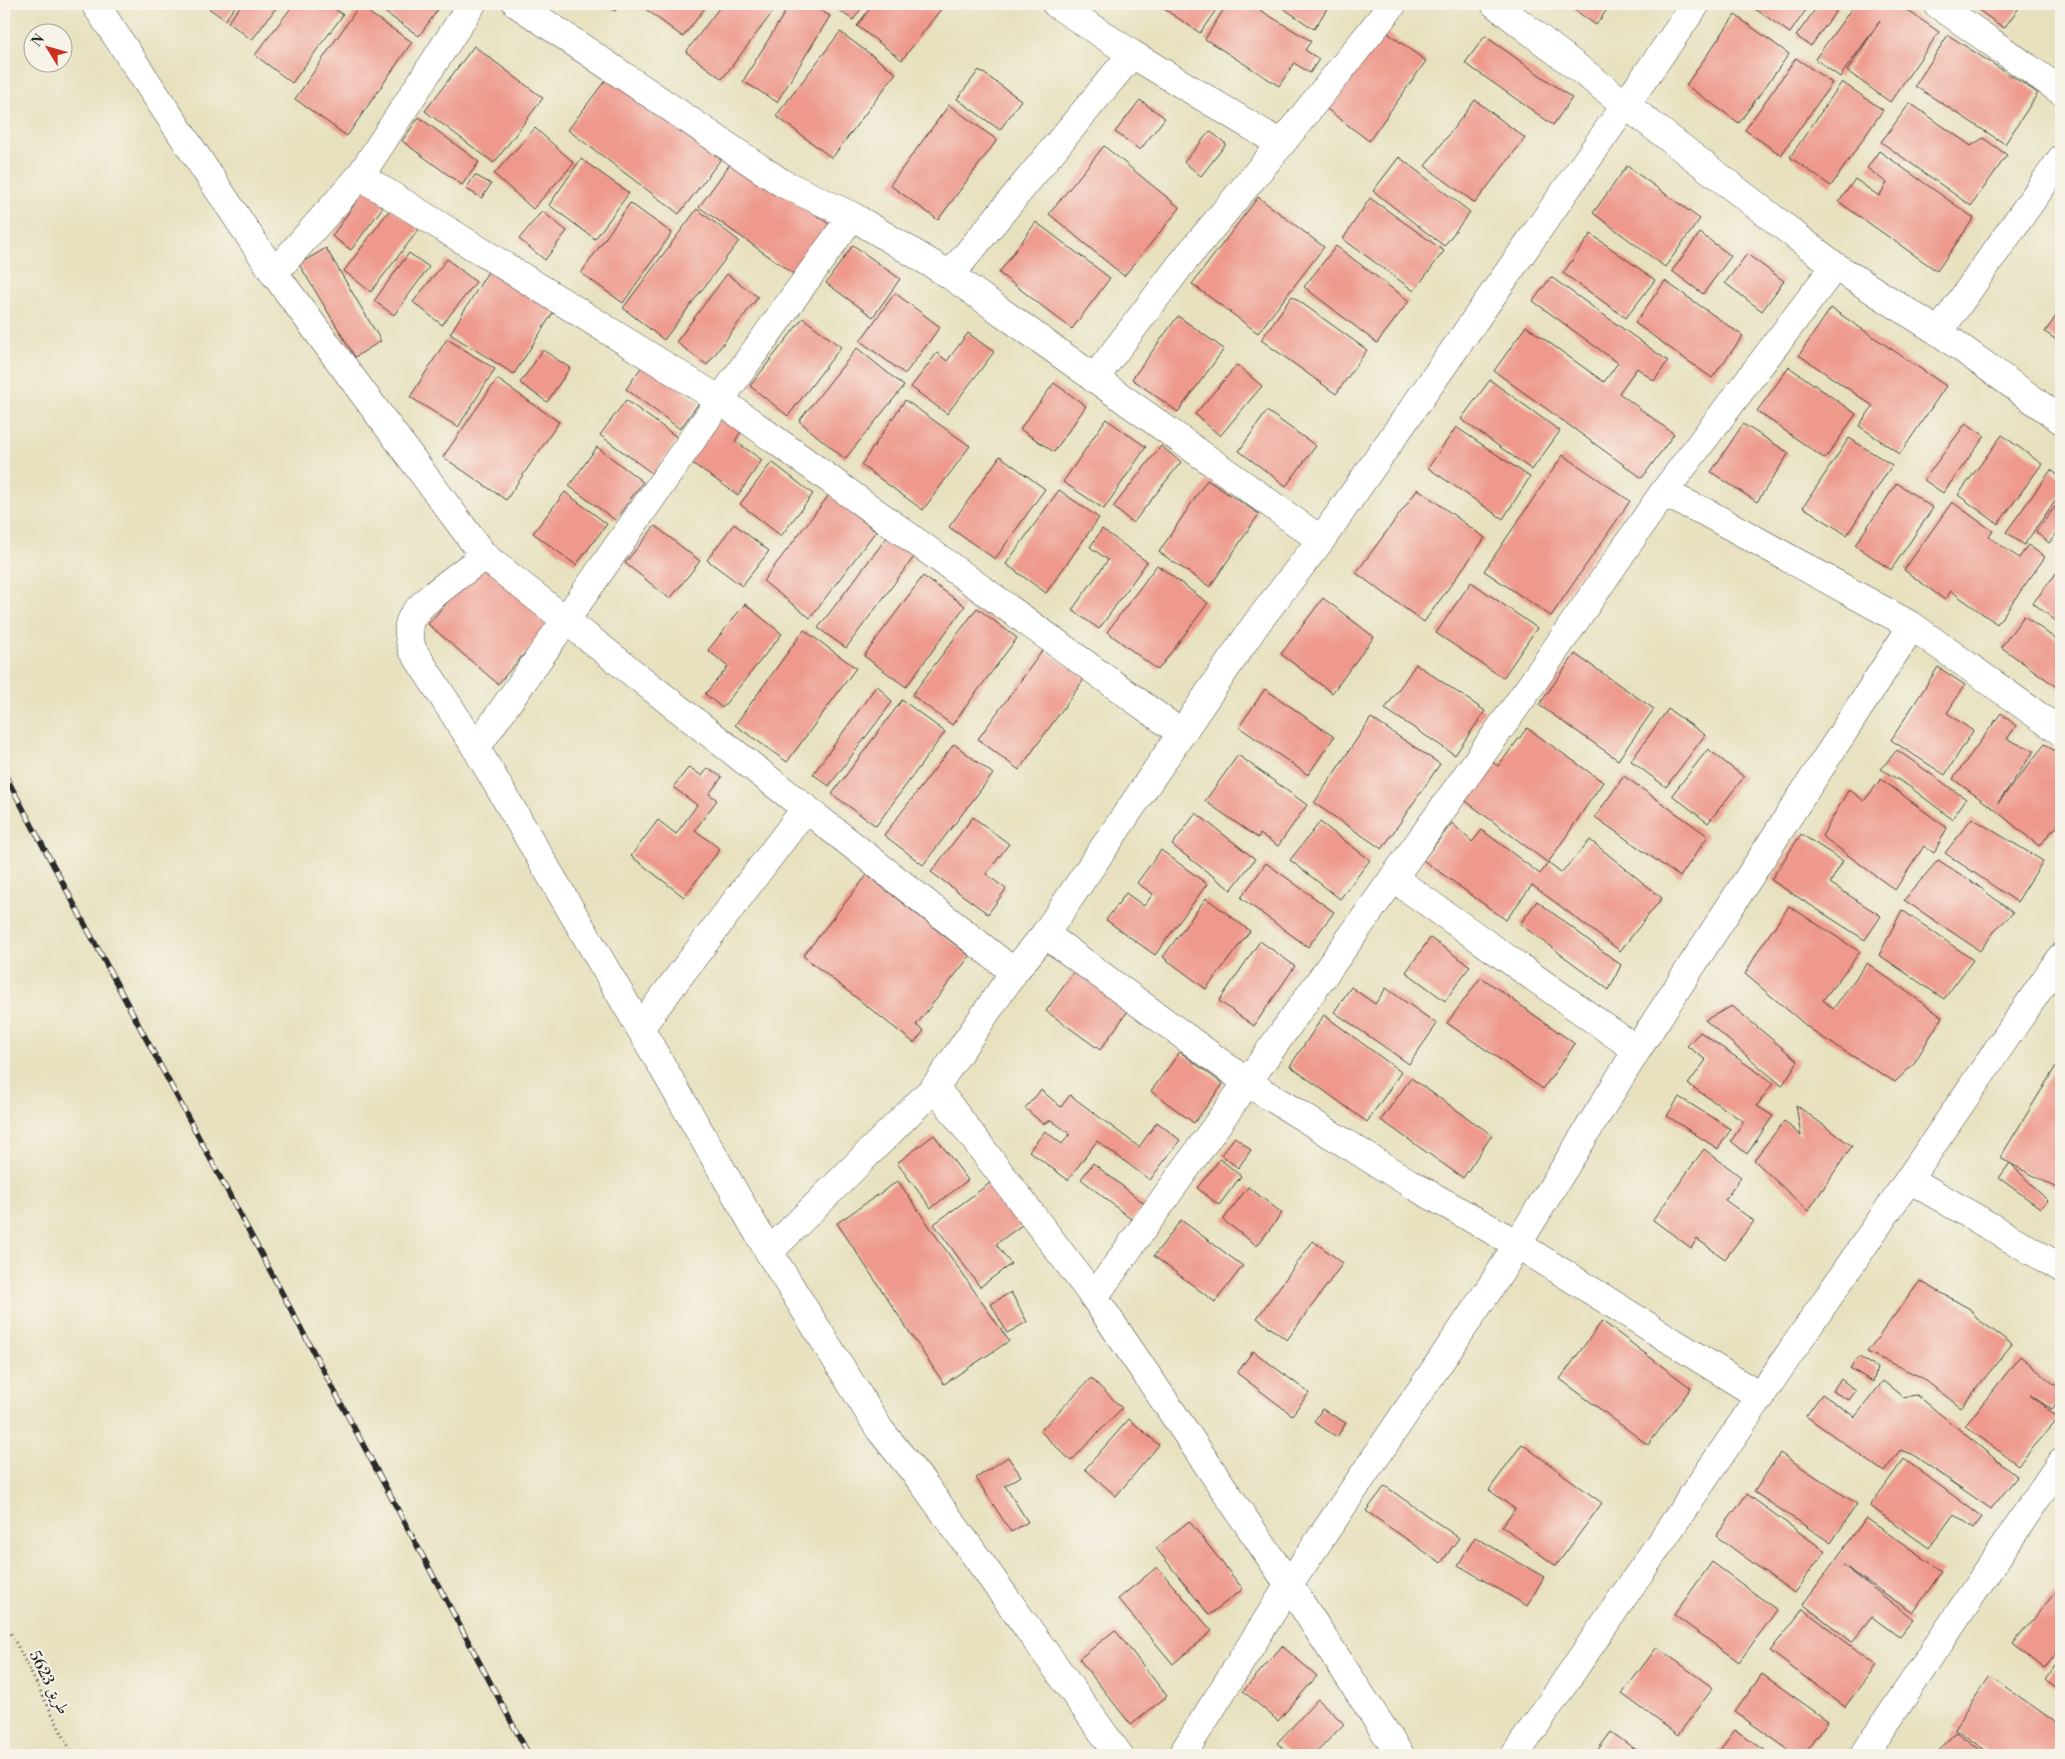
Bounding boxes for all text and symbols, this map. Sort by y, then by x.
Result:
north arrow [22,22,72,72]
text: N [28,31,49,51]
street label: طريق 5623 [25,1647,74,1718]

